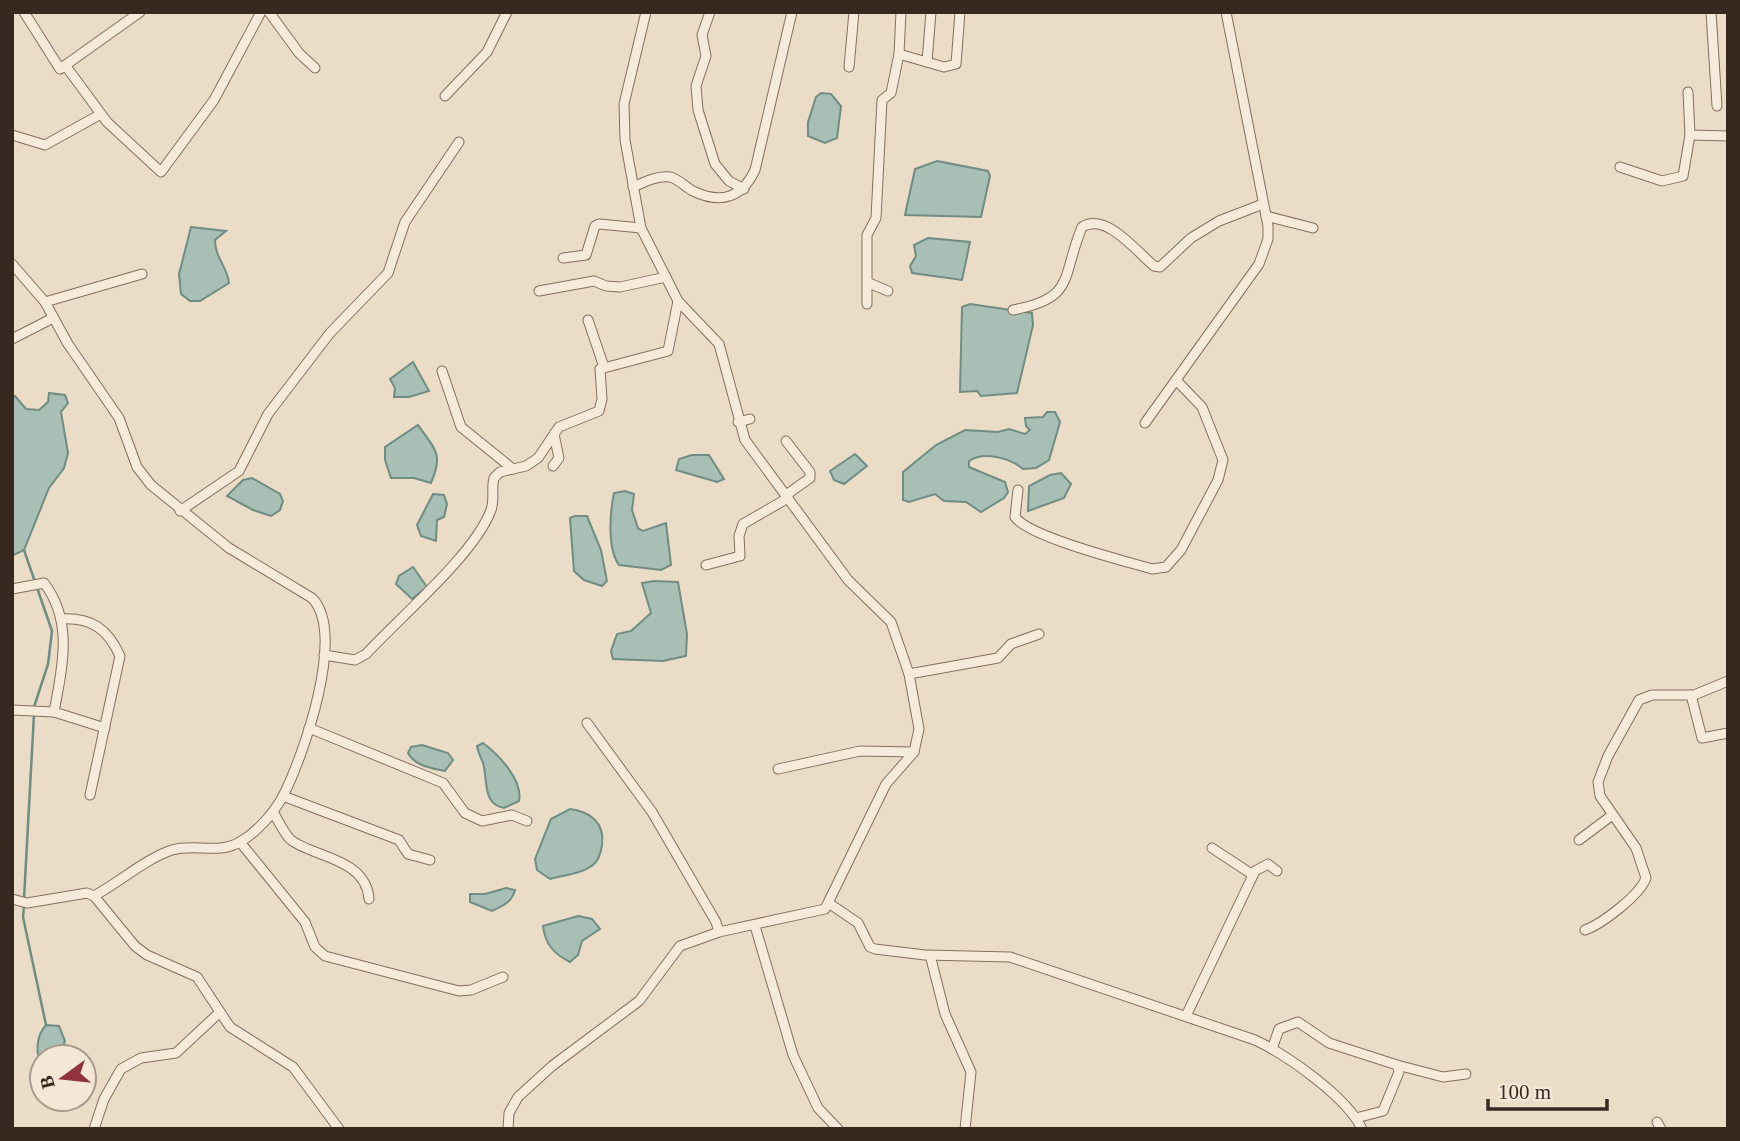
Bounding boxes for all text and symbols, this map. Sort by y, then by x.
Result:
north arrow [28,1043,98,1113]
scale bar [1488,1068,1607,1112]
text: B [35,1073,59,1091]
text: 100 m [1498,1080,1551,1104]

